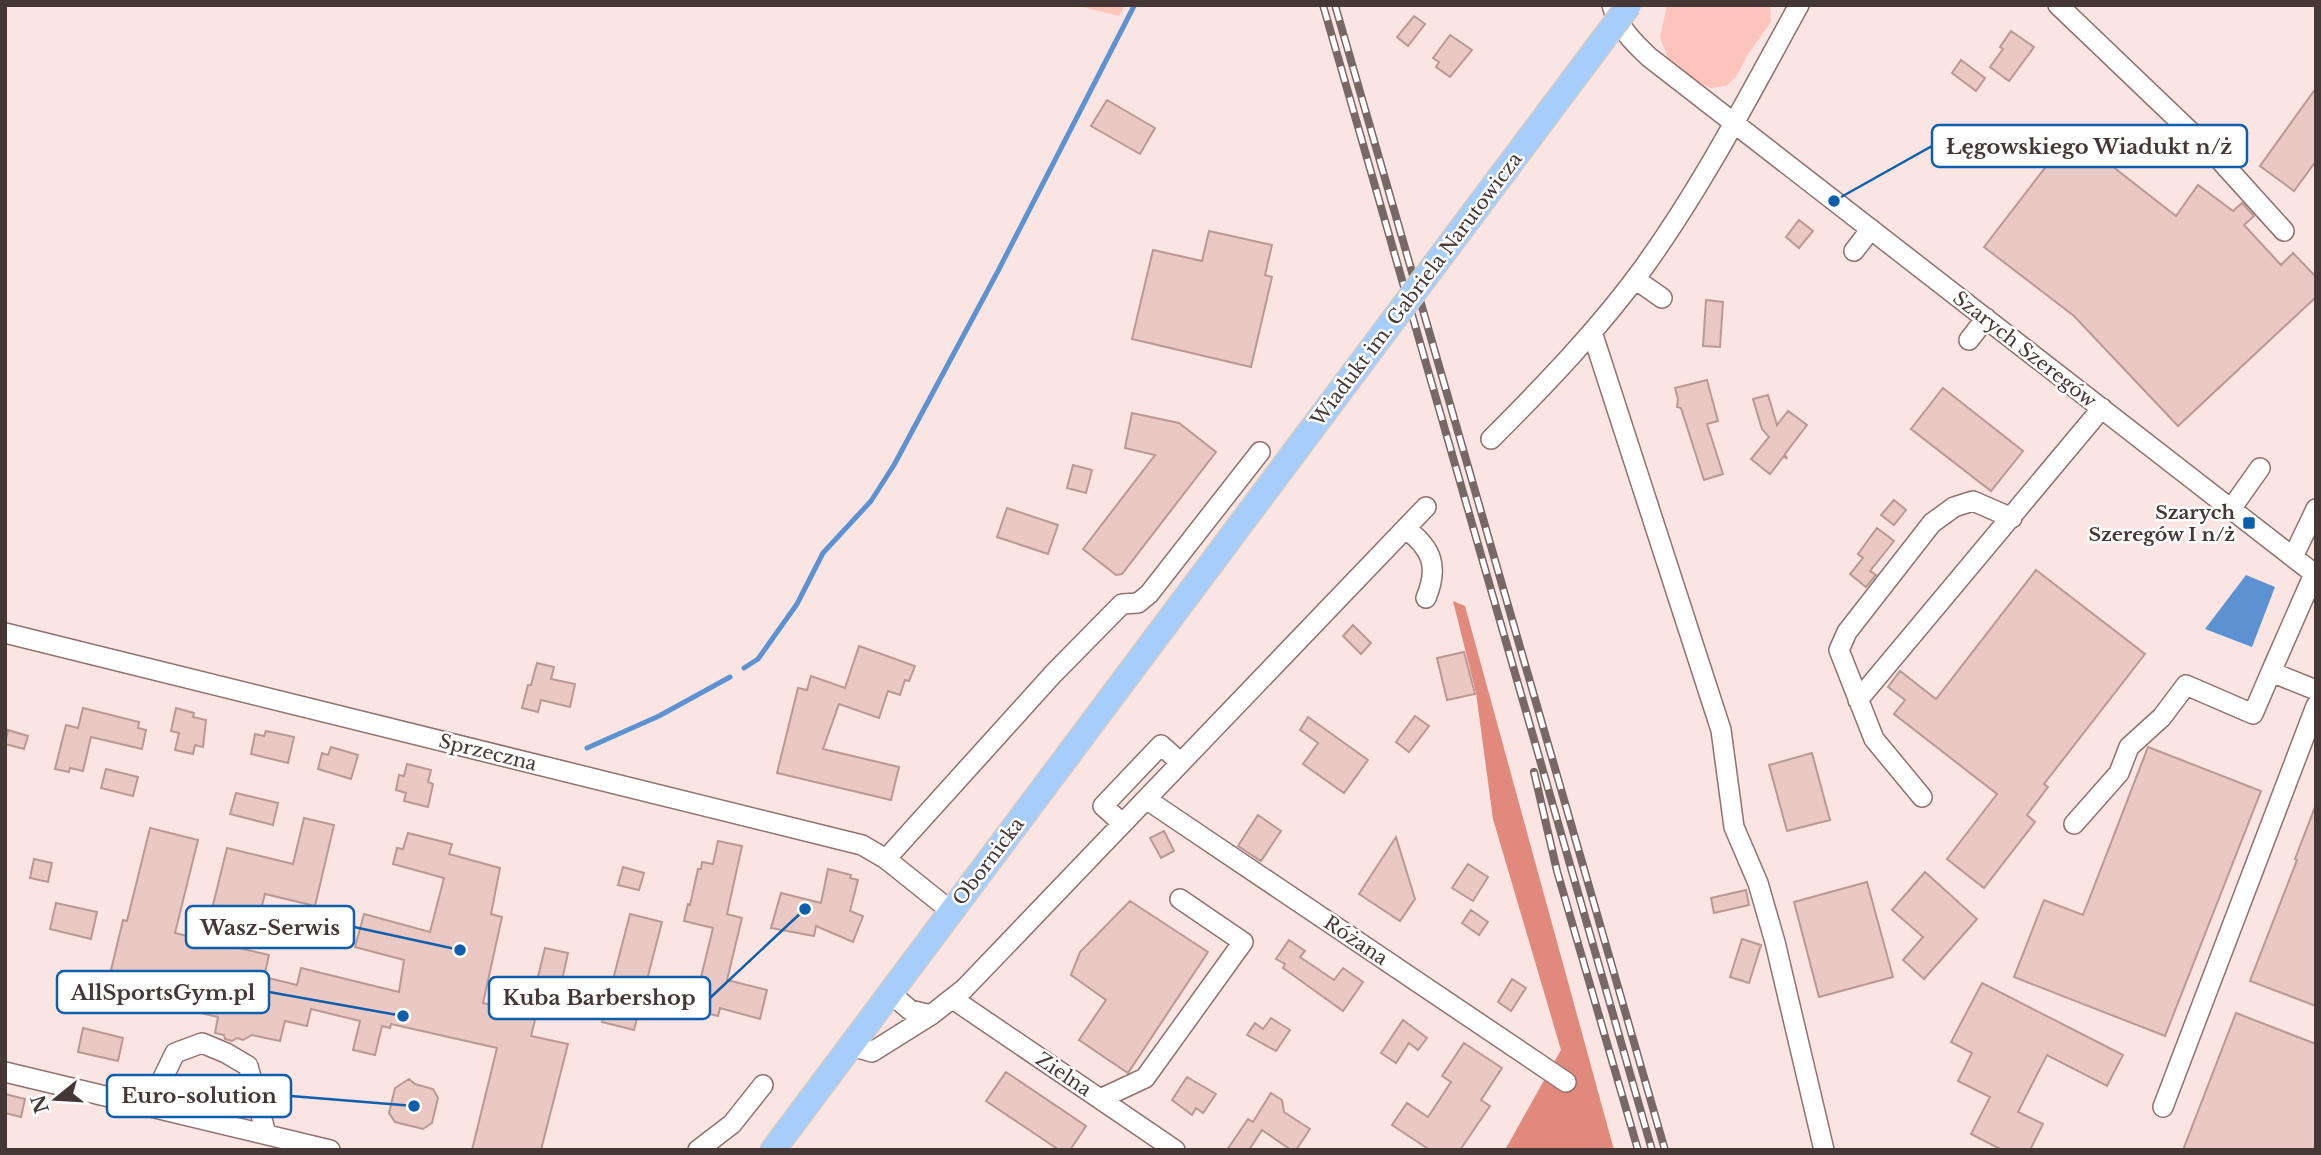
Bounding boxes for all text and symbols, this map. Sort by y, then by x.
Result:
callout: Łęgowskiego Wiadukt n/ż [1932,125,2247,167]
text: Łęgowskiego Wiadukt n/ż [1946,134,2232,160]
street label: Wiadukt im. Gabriela Narutowicza [1305,148,1527,431]
street label: Szarych Szeregów [1948,286,2101,412]
place label: Szarych Szeregów I n/ż [2089,501,2235,546]
marker: Szarych Szeregów I n/ż [2241,515,2257,531]
street label: Sprzeczna [437,729,540,776]
street label: Obornicka [948,813,1029,910]
callout: Wasz-Serwis [186,906,354,948]
street label: Różana [1320,911,1392,970]
text: Wasz-Serwis [199,915,340,941]
callout: AllSportsGym.pl [57,971,269,1013]
callout: Kuba Barbershop [489,977,710,1019]
text: AllSportsGym.pl [70,980,256,1006]
text: Kuba Barbershop [502,985,696,1011]
street label: Zielna [1032,1048,1096,1101]
north arrow [21,1064,91,1134]
callout: Euro-solution [107,1075,291,1117]
text: Euro-solution [121,1083,277,1109]
text: N [27,1092,54,1116]

